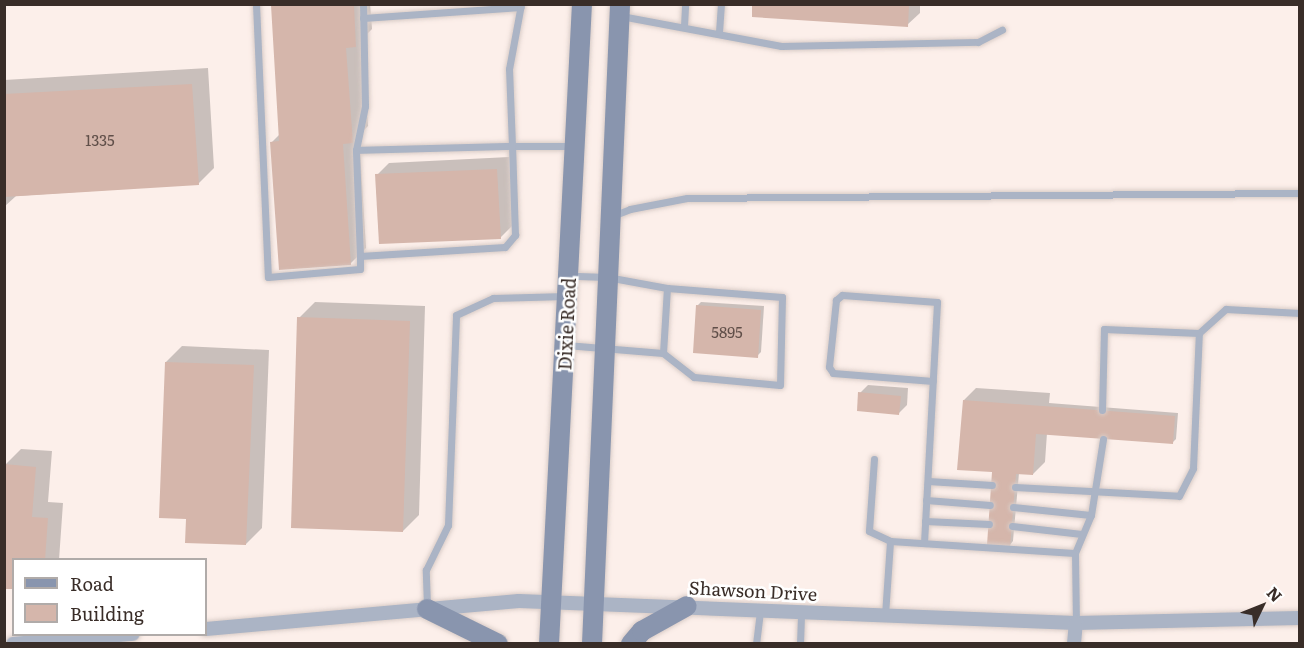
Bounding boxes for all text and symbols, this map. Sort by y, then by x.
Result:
house number: 1335 [85,131,115,149]
street label: Dixie Road [554,277,580,371]
house number: 5895 [711,323,743,341]
legend [12,558,207,636]
text: Road [70,570,114,597]
north arrow [1232,576,1292,636]
street label: Shawson Drive [688,577,818,605]
text: N [1262,581,1289,607]
text: Building [70,600,144,627]

